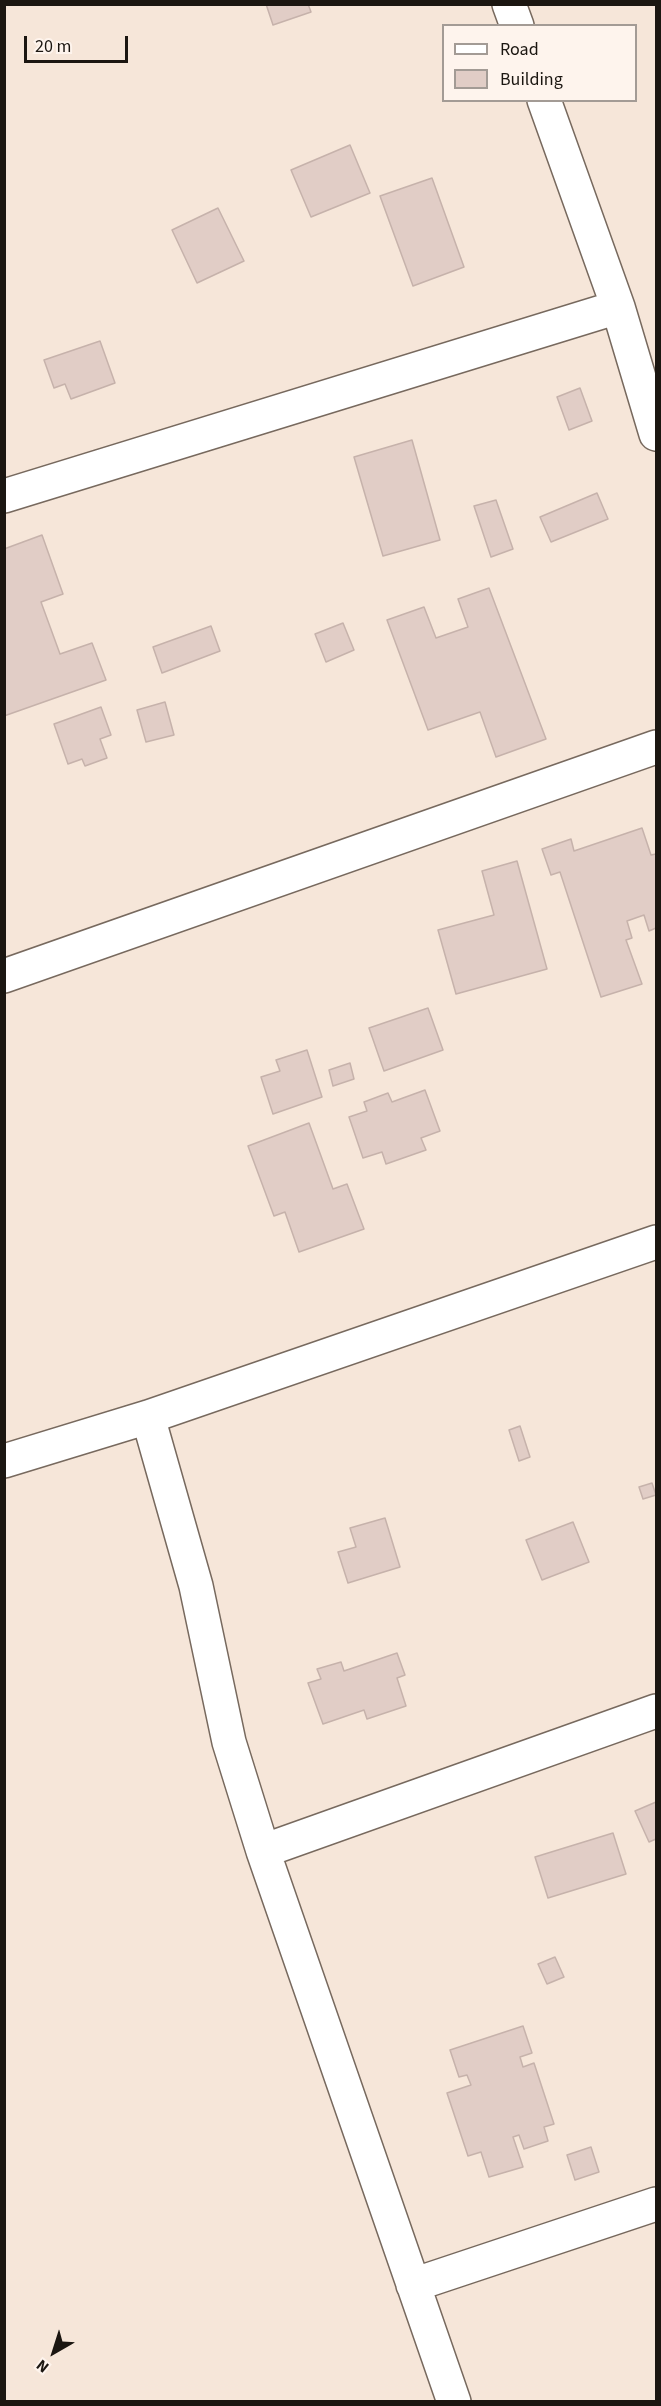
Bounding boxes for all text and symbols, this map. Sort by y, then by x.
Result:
scale bar [27,24,130,62]
legend [442,24,637,102]
text: 20 m [35,34,71,59]
text: Road [500,37,539,62]
text: Building [500,67,563,92]
north arrow [24,2322,84,2382]
text: N [32,2354,54,2378]

